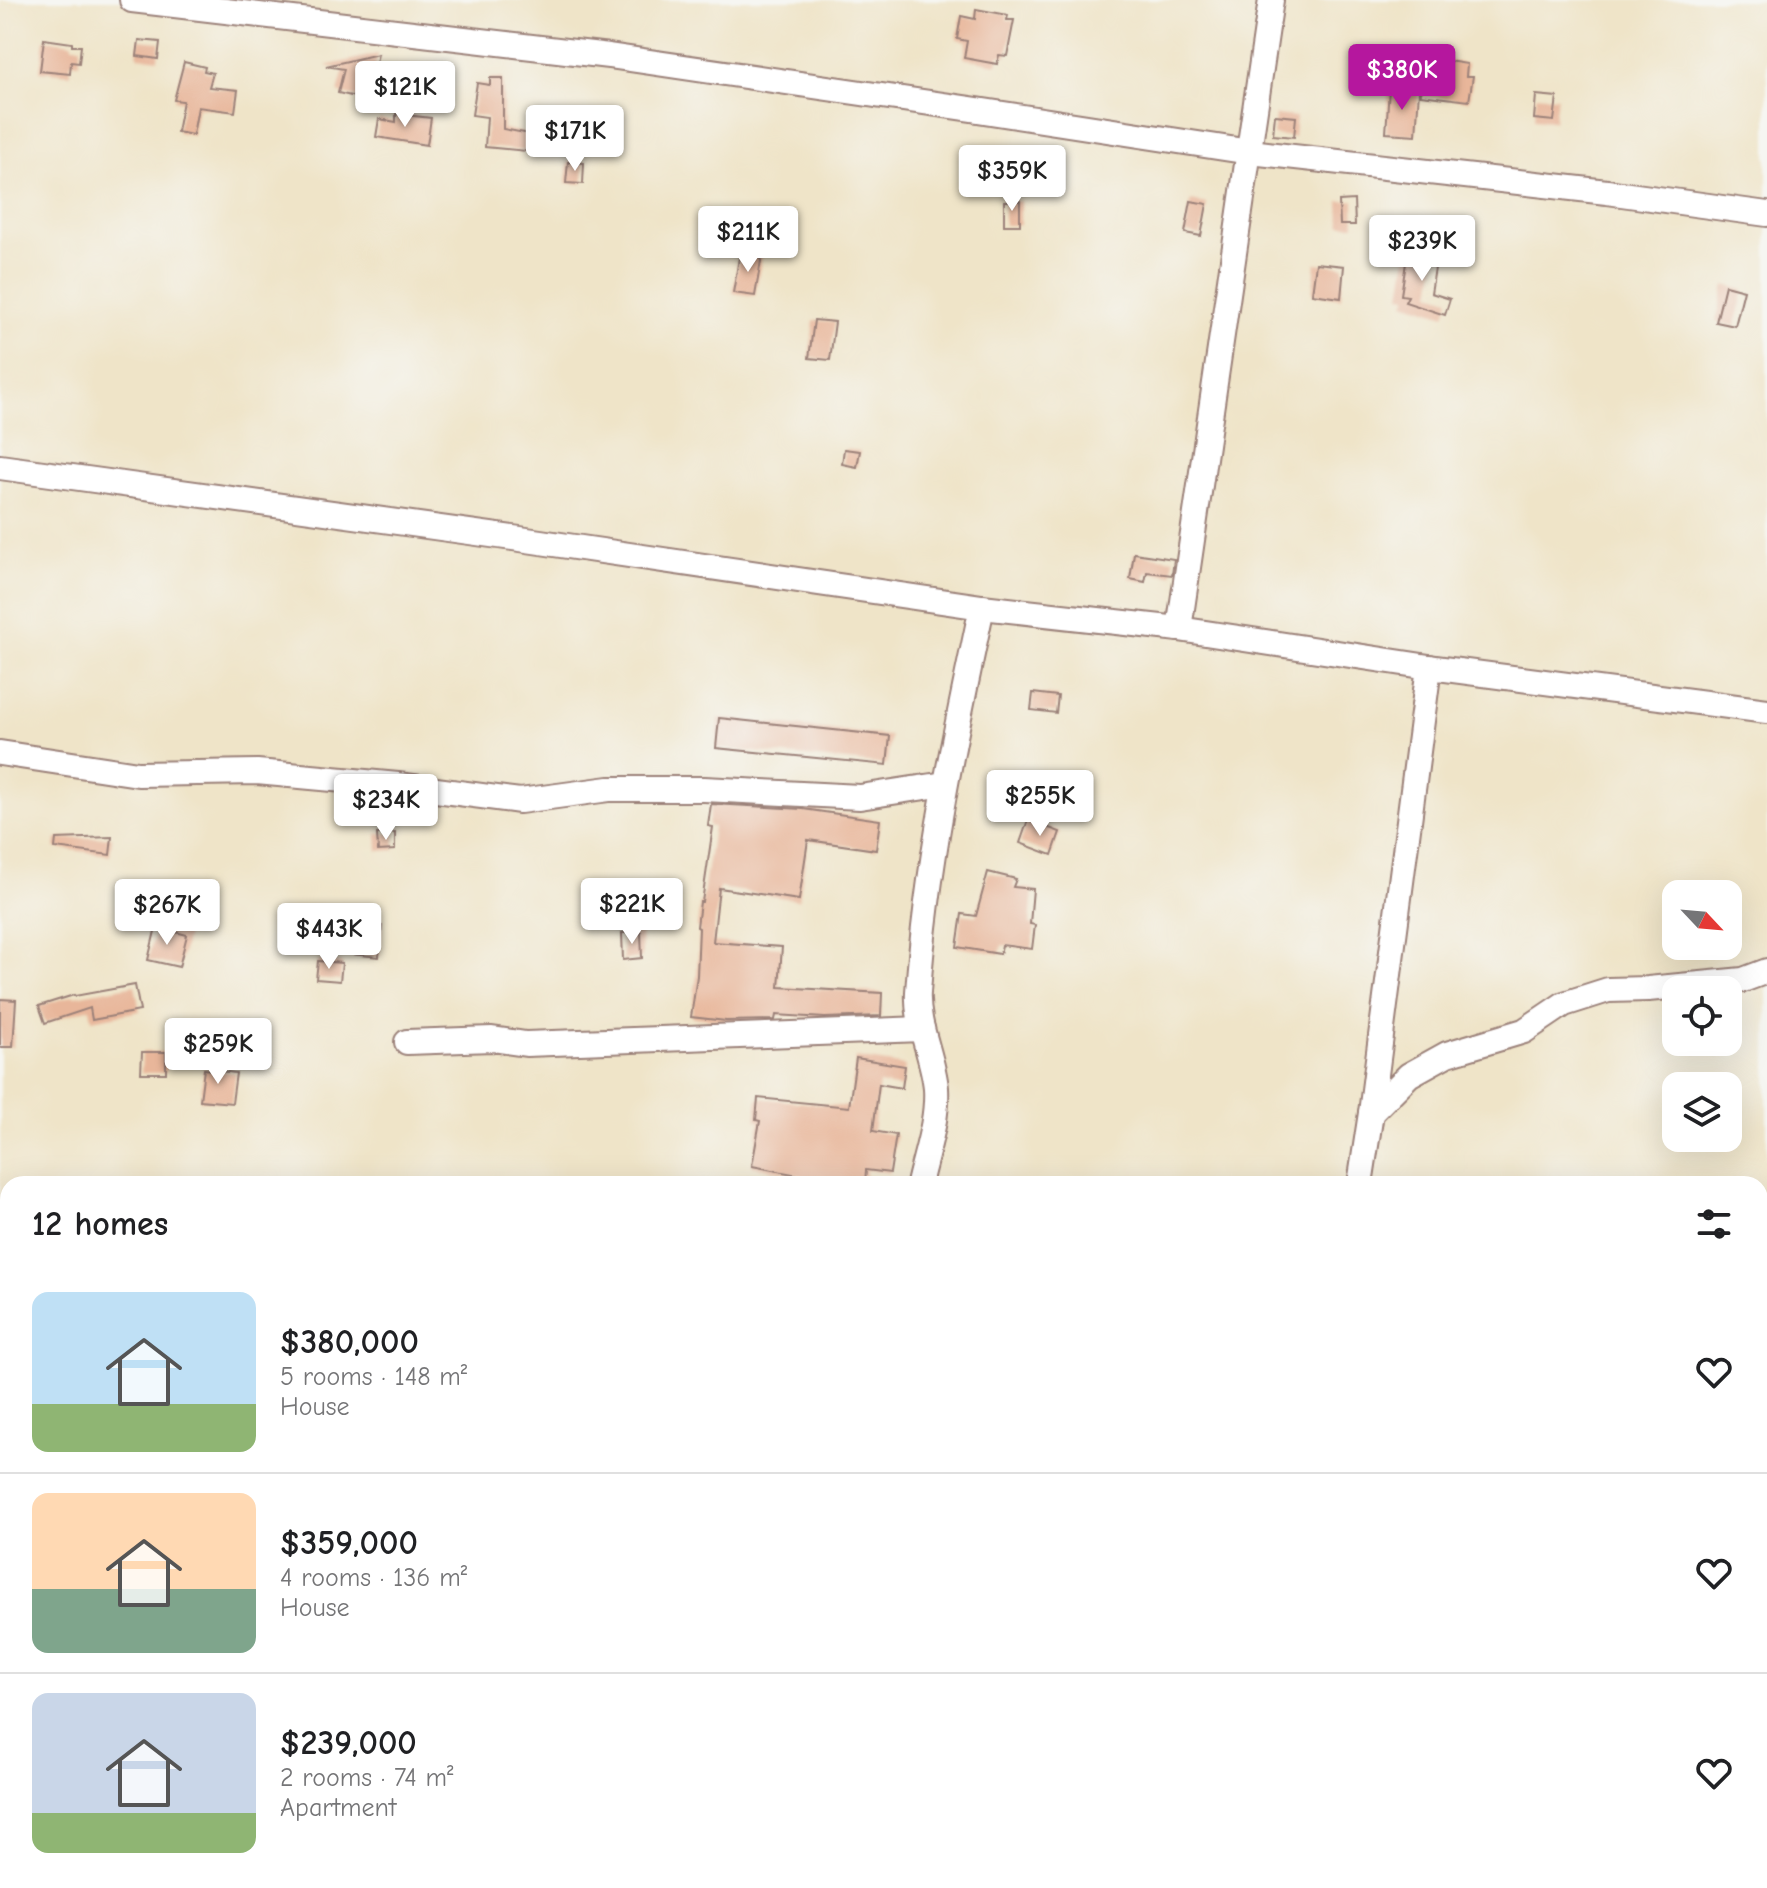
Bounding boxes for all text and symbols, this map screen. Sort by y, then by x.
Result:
pin: $380K [1346,44,1458,112]
text: $380K [1366,55,1438,85]
pin: $121K [349,61,461,129]
text: $121K [373,72,437,102]
pin: $171K [519,105,631,173]
text: $171K [544,116,606,146]
pin: $359K [956,145,1068,213]
text: $359K [977,156,1047,186]
pin: $211K [692,206,804,274]
pin: $239K [1366,215,1478,283]
text: $211K [716,217,780,247]
text: $239K [1387,226,1457,256]
pin: $255K [984,770,1096,838]
pin: $234K [330,774,442,842]
text: $255K [1005,781,1075,811]
text: $234K [352,785,420,815]
pin: $221K [576,878,688,946]
pin: $267K [111,879,223,947]
north arrow [1662,880,1742,960]
map controls [1662,880,1742,1152]
text: $221K [599,889,665,919]
text: $267K [133,890,201,920]
pin: $443K [273,903,385,971]
text: $443K [295,914,363,944]
button: locate [1662,976,1742,1056]
pin: $259K [162,1018,274,1086]
text: $259K [183,1029,253,1059]
button: layers [1662,1072,1742,1152]
icon: filters [1692,1202,1736,1246]
text: 12 homes [32,1204,168,1244]
text: $380,000 [280,1322,419,1362]
icon: home [96,1324,192,1420]
icon: heart [1692,1350,1736,1394]
text: 5 rooms · 148 m² [280,1362,467,1392]
text: House [280,1392,350,1422]
text: $359,000 [280,1523,418,1563]
icon: home [96,1525,192,1621]
icon: heart [1692,1551,1736,1595]
text: 4 rooms · 136 m² [280,1563,467,1593]
text: House [280,1593,350,1623]
text: $239,000 [280,1723,417,1763]
icon: home [96,1725,192,1821]
icon: heart [1692,1751,1736,1795]
text: 2 rooms · 74 m² [280,1763,453,1793]
text: Apartment [280,1793,396,1823]

